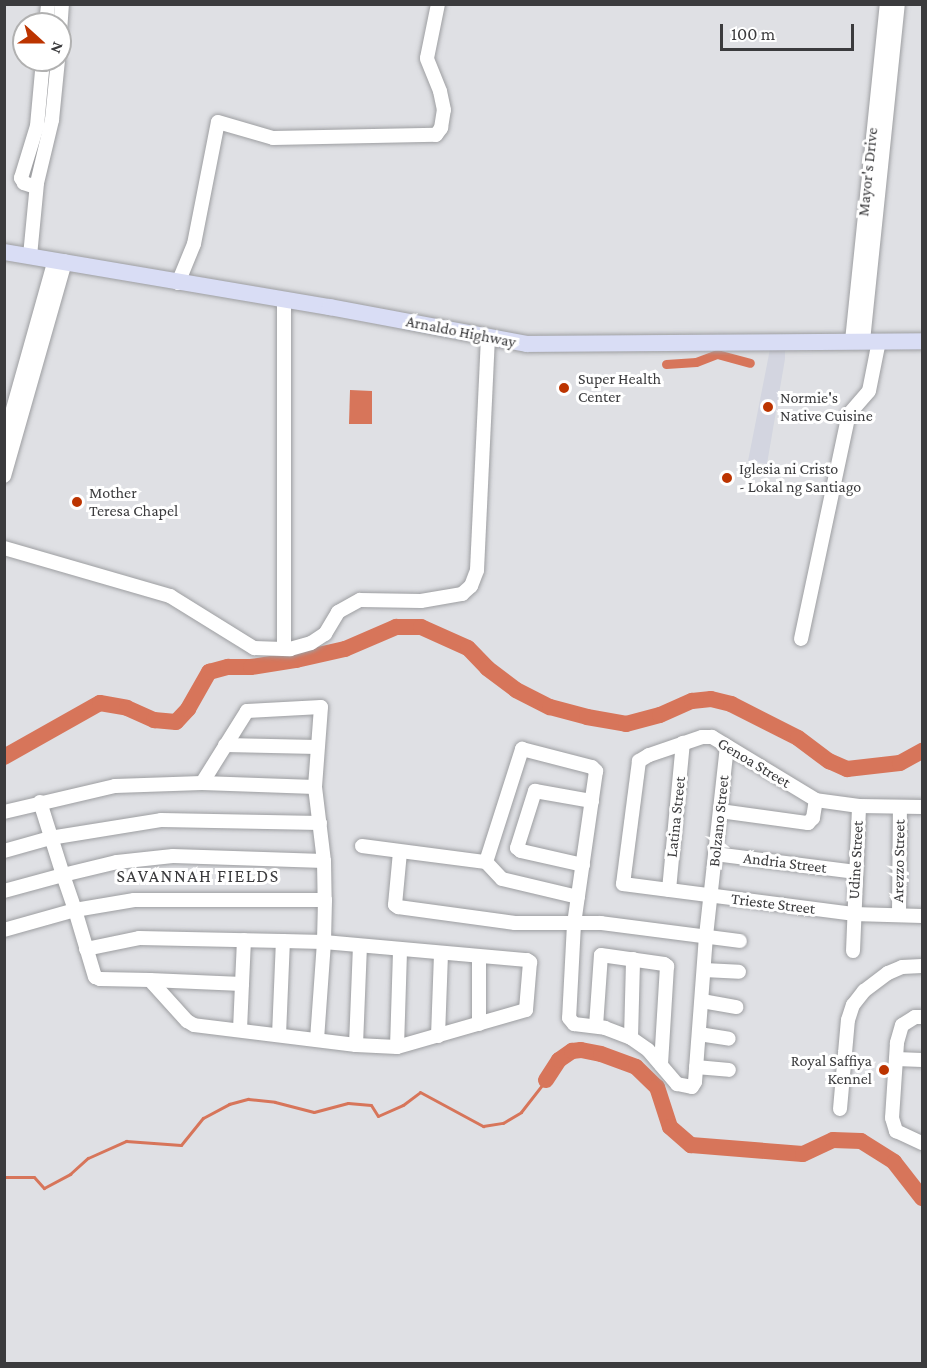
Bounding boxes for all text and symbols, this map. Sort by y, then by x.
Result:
north arrow [12,12,72,72]
scale bar [723,12,856,50]
text: 100 m [731,24,775,44]
text: N [48,40,67,56]
street label: Mayor's Drive [854,127,882,217]
street label: Arnaldo Highway [404,312,518,352]
place label: Super Health Center [578,369,661,407]
marker: Super Health Center [555,379,573,397]
place label: Normie's Native Cuisine [780,388,873,426]
marker: Normie's Native Cuisine [761,400,775,414]
place label: Iglesia ni Cristo - Lokal ng Santiago [739,459,861,497]
marker: Iglesia ni Cristo - Lokal ng Santiago [720,471,734,485]
place label: Mother Teresa Chapel [89,483,178,521]
marker: Mother Teresa Chapel [70,495,84,509]
street label: Genoa Street [714,734,794,792]
street label: Bolzano Street [705,774,733,868]
street label: Latina Street [662,776,690,858]
street label: Arezzo Street [889,819,909,903]
street label: Udine Street [844,820,868,900]
street label: Andria Street [742,848,828,878]
district label: SAVANNAH FIELDS [116,865,280,887]
street label: Trieste Street [730,889,816,919]
place label: Royal Saffiya Kennel [791,1051,872,1089]
marker: Royal Saffiya Kennel [877,1063,891,1077]

